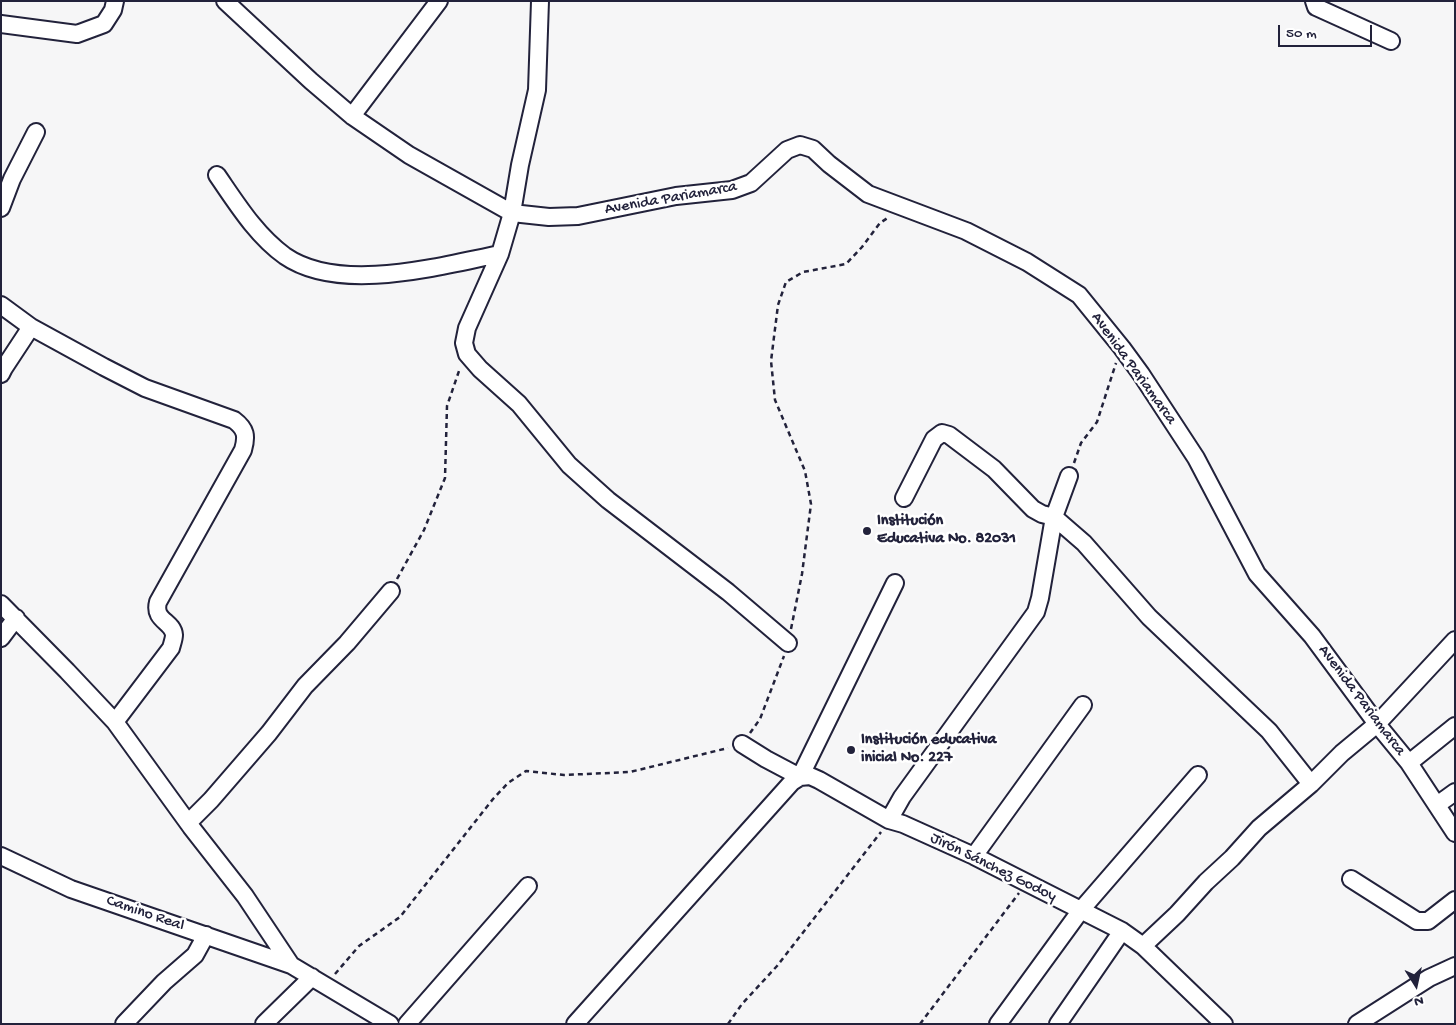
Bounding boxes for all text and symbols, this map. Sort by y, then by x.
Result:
scale bar [1281,15,1375,47]
text: 50 m [1286,25,1317,43]
street label: Avenida Pariamarca [603,178,739,220]
street label: Avenida Pariamarca [1086,309,1180,429]
place label: Institución Educativa No. 82031 [877,512,1016,550]
marker: Institución Educativa No. 82031 [861,525,873,537]
street label: Avenida Pariamarca [1313,642,1409,760]
place label: Institución educativa inicial No. 227 [861,731,996,769]
marker: Institución educativa inicial No. 227 [845,744,857,756]
street label: Jirón Sánchez Godoy [927,829,1059,907]
street label: Camino Real [104,892,186,936]
north arrow [1391,960,1441,1010]
text: N [1413,991,1425,1009]

